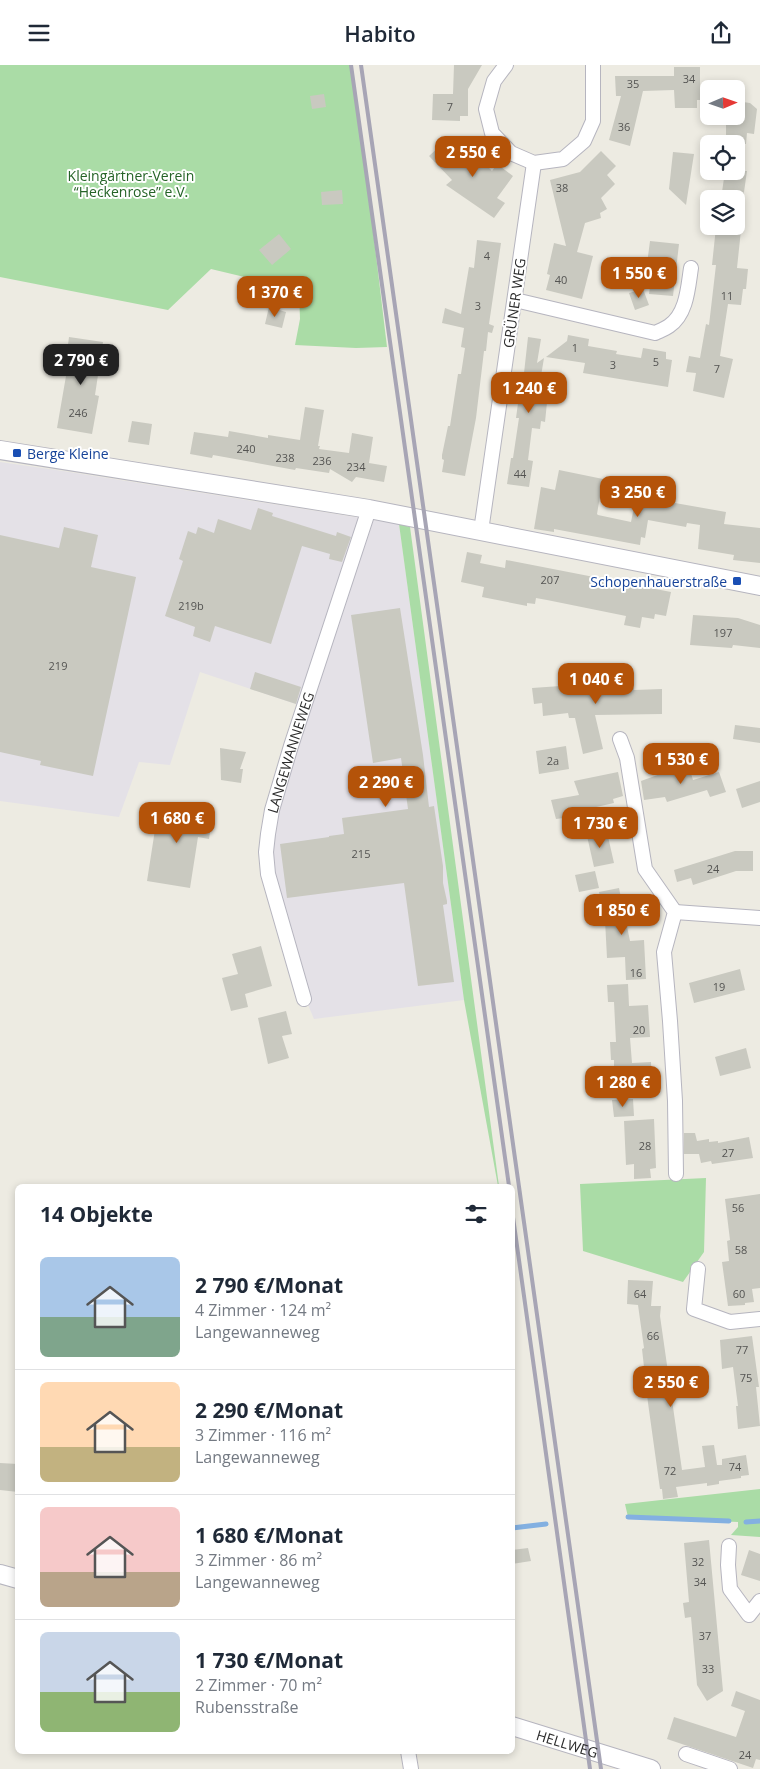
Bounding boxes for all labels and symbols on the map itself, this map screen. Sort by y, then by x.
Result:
house number: 34 [683,71,696,86]
house number: 35 [627,76,639,91]
north arrow [700,80,745,125]
house number: 7 [447,99,453,114]
house number: 36 [618,119,630,134]
pin: 2 550 € [427,135,519,178]
park label: Kleingärtner-Verein “Heckenrose” e.V. [68,166,194,201]
house number: 38 [556,180,568,195]
house number: 4 [484,248,491,263]
street label: GRÜNER WEG [498,257,530,349]
pin: 1 550 € [593,257,685,299]
house number: 40 [555,272,567,287]
pin: 1 370 € [229,275,321,318]
house number: 11 [721,288,733,303]
house number: 3 [475,298,481,313]
house number: 1 [572,340,578,355]
pin: 2 790 € [35,343,127,386]
house number: 5 [653,354,659,369]
house number: 3 [610,357,616,372]
house number: 7 [714,361,720,376]
pin: 1 240 € [483,371,575,414]
house number: 246 [69,405,87,420]
house number: 240 [237,441,255,456]
place label: Berge Kleine [27,444,109,463]
marker: Berge Kleine [11,447,23,459]
house number: 238 [276,450,294,465]
house number: 236 [313,453,331,468]
house number: 234 [347,459,366,474]
house number: 44 [514,466,527,481]
pin: 3 250 € [592,475,684,518]
house number: 207 [541,572,559,587]
place label: Schopenhauerstraße [590,572,727,591]
marker: Schopenhauerstraße [731,575,743,587]
house number: 219b [178,598,204,613]
house number: 197 [714,625,732,640]
house number: 219 [49,658,67,673]
pin: 1 040 € [550,663,642,705]
street label: LANGEWANNEWEG [262,689,318,815]
pin: 1 530 € [635,743,727,785]
house number: 2a [547,753,559,768]
pin: 2 290 € [340,765,432,808]
pin: 1 680 € [131,801,223,844]
pin: 1 730 € [554,807,646,849]
house number: 215 [352,846,370,861]
house number: 24 [707,861,720,876]
pin: 1 850 € [576,893,668,936]
house number: 16 [630,965,642,980]
house number: 19 [713,979,725,994]
house number: 20 [633,1022,645,1037]
pin: 1 280 € [577,1065,669,1108]
house number: 28 [639,1138,651,1153]
house number: 27 [722,1145,734,1160]
house number: 56 [732,1200,744,1215]
house number: 58 [735,1242,747,1257]
house number: 64 [634,1286,647,1301]
house number: 60 [733,1286,745,1301]
house number: 66 [647,1328,659,1343]
house number: 77 [736,1342,748,1357]
pin: 2 550 € [625,1365,717,1408]
house number: 75 [740,1370,752,1385]
house number: 74 [729,1459,742,1474]
house number: 72 [664,1463,676,1478]
house number: 32 [692,1554,704,1569]
house number: 34 [694,1574,707,1589]
house number: 37 [699,1628,711,1643]
house number: 33 [702,1661,714,1676]
street label: HELLWEG [534,1725,601,1762]
house number: 24 [739,1747,752,1762]

